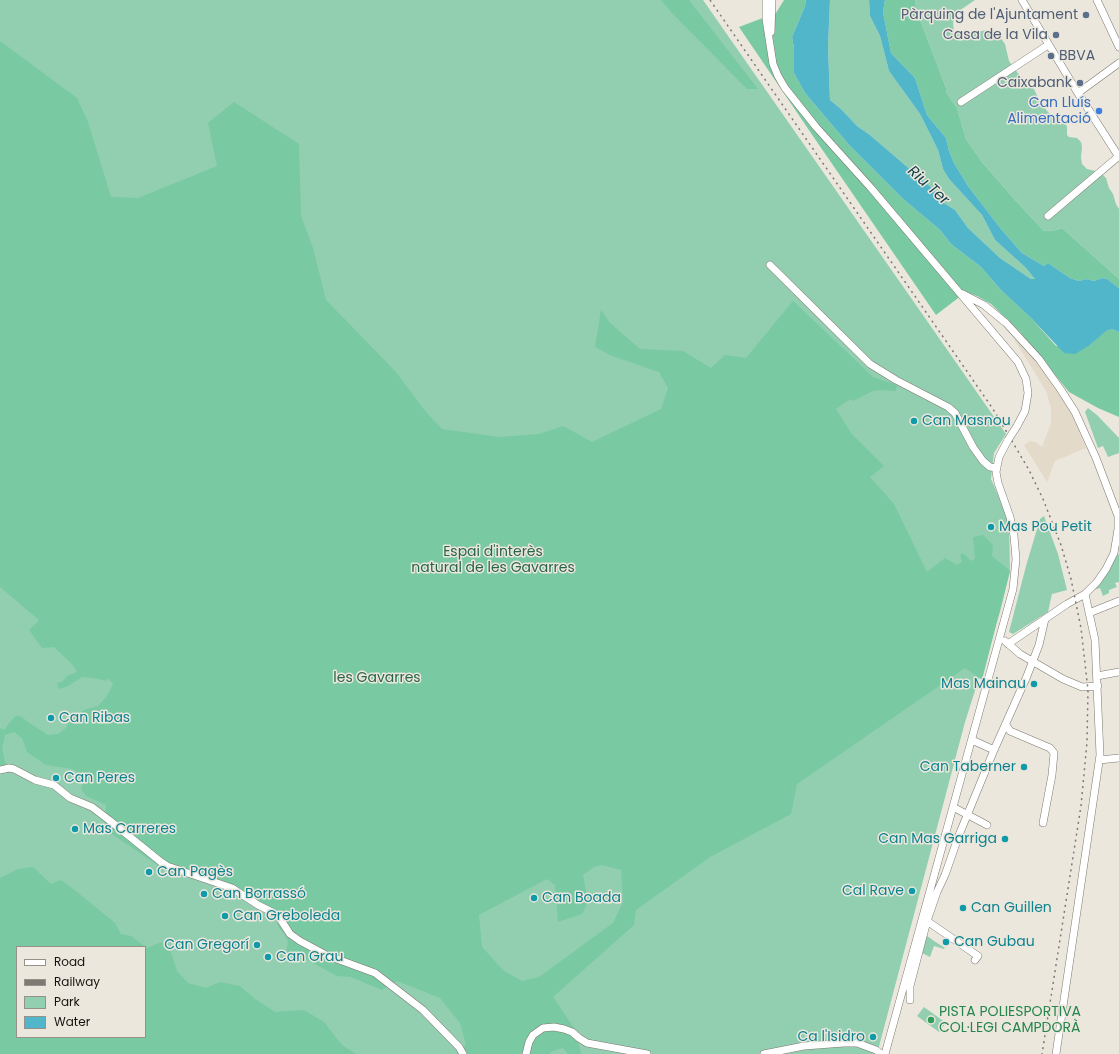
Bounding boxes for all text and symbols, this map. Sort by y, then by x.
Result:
place label: Pàrquing de l'Ajuntament [901,7,1078,23]
marker: Pàrquing de l'Ajuntament [1081,10,1091,20]
place label: Casa de la Vila [943,27,1048,43]
marker: Casa de la Vila [1051,30,1061,40]
place label: BBVA [1059,48,1095,64]
marker: BBVA [1046,51,1056,61]
place label: Caixabank [997,75,1072,91]
marker: Caixabank [1075,78,1085,88]
place label: Can Lluís Alimentació [1007,95,1091,128]
marker: Can Lluís Alimentació [1094,106,1104,116]
water label: Riu Ter [903,163,953,209]
place label: Can Masnou [922,413,1011,429]
marker: Can Masnou [909,416,919,426]
place label: Mas Pou Petit [999,519,1092,535]
marker: Mas Pou Petit [986,522,996,532]
park label: Espai d'interès natural de les Gavarres [411,544,575,576]
park label: les Gavarres [333,670,421,686]
place label: Mas Mainau [941,676,1026,692]
marker: Mas Mainau [1029,679,1039,689]
place label: Can Ribas [59,710,130,726]
marker: Can Ribas [46,713,56,723]
place label: Can Taberner [920,759,1016,775]
marker: Can Taberner [1019,762,1029,772]
place label: Can Peres [64,770,135,786]
marker: Can Peres [51,773,61,783]
place label: Mas Carreres [83,821,176,837]
marker: Mas Carreres [70,824,80,834]
place label: Can Mas Garriga [878,831,997,847]
marker: Can Mas Garriga [1000,834,1010,844]
place label: Can Pagès [157,864,233,880]
marker: Can Pagès [144,867,154,877]
place label: Cal Rave [842,883,904,899]
place label: Can Borrassó [212,886,306,902]
marker: Cal Rave [907,886,917,896]
marker: Can Borrassó [199,889,209,899]
place label: Can Boada [542,890,621,906]
marker: Can Boada [529,893,539,903]
place label: Can Guillen [971,900,1052,916]
marker: Can Guillen [958,903,968,913]
place label: Can Greboleda [233,908,340,924]
marker: Can Greboleda [220,911,230,921]
place label: Can Gubau [954,934,1035,950]
place label: Can Gregorí [164,937,249,953]
marker: Can Gubau [941,937,951,947]
marker: Can Gregorí [252,940,262,950]
legend [16,946,146,1038]
place label: Can Grau [276,949,344,965]
marker: Can Grau [263,952,273,962]
text: Road [54,953,85,970]
text: Railway [54,973,100,990]
text: Park [54,993,80,1010]
place label: PISTA POLIESPORTIVA COL·LEGI CAMPDORÀ [939,1004,1081,1036]
text: Water [54,1013,90,1030]
marker: PISTA POLIESPORTIVA COL·LEGI CAMPDORÀ [926,1015,936,1025]
place label: Ca l'Isidro [797,1029,865,1045]
marker: Ca l'Isidro [868,1032,878,1042]

